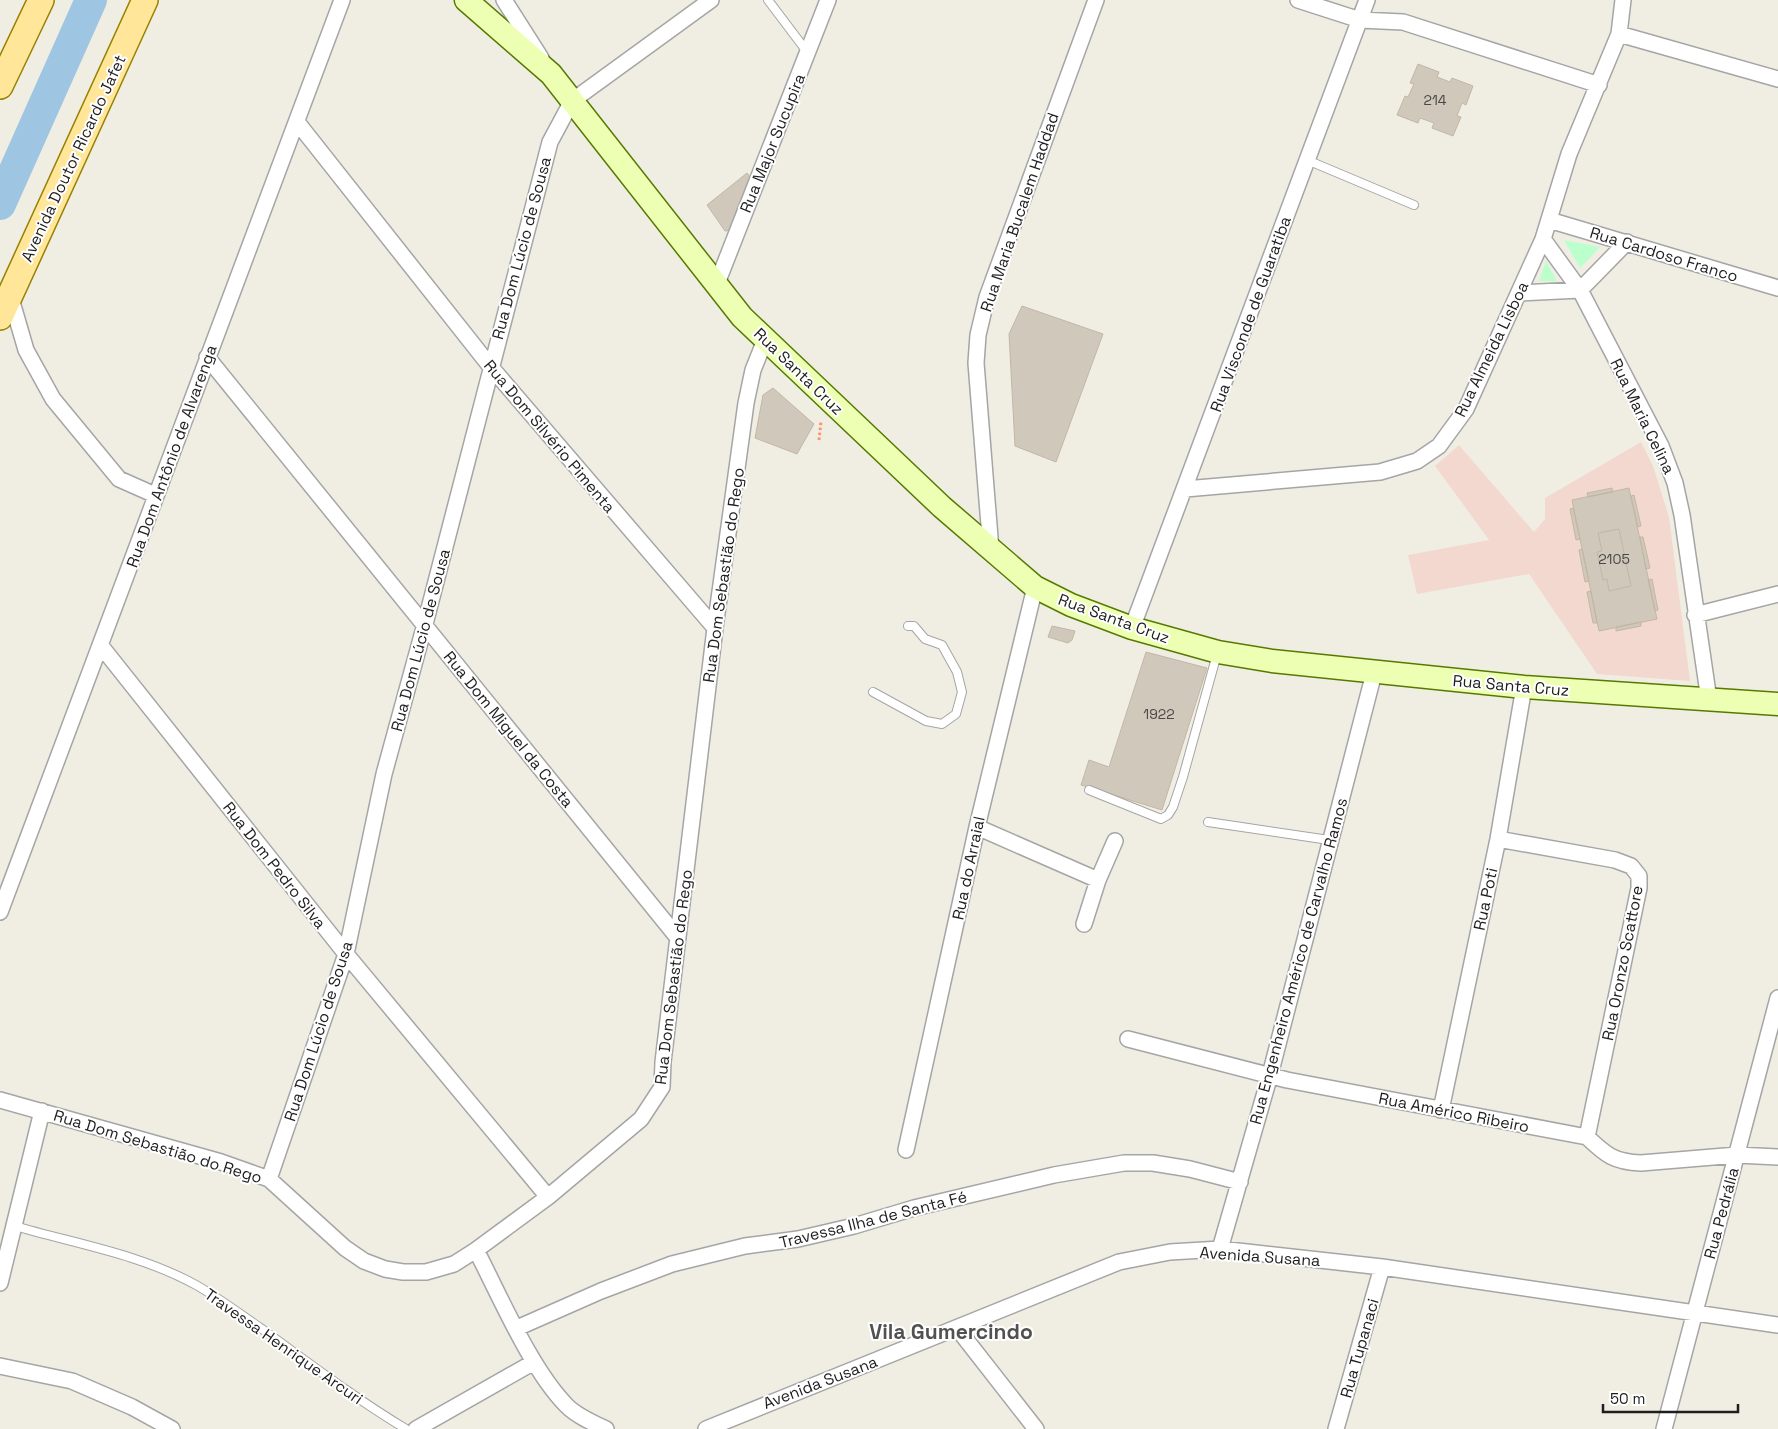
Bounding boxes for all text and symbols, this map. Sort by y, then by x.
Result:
street label: Avenida Doutor Ricardo Jafet [16,51,131,265]
street label: Rua Major Sucupira [735,70,810,216]
house number: 214 [1423,91,1447,109]
street label: Rua Maria Bucalem Haddad [975,110,1063,315]
street label: Rua Dom Lúcio de Sousa [487,154,556,342]
street label: Rua Visconde de Guaratiba [1205,213,1296,415]
street label: Rua Cardoso Franco [1587,222,1741,287]
street label: Rua Almeida Lisboa [1450,278,1533,420]
street label: Rua Santa Cruz [749,323,848,419]
street label: Rua Dom Antônio de Alvarenga [121,342,222,570]
street label: Rua Dom Silvério Pimenta [479,355,620,517]
street label: Rua Maria Celina [1605,355,1680,477]
street label: Rua Dom Sebastião do Rego [698,466,749,684]
street label: Rua Dom Lúcio de Sousa [386,546,455,734]
house number: 2105 [1598,550,1630,568]
street label: Rua Santa Cruz [1055,589,1172,648]
street label: Rua Dom Miguel da Costa [439,647,578,812]
street label: Rua Santa Cruz [1452,670,1570,701]
house number: 1922 [1143,705,1175,723]
street label: Rua Engenheiro Américo de Carvalho Ramos [1245,796,1352,1127]
street label: Rua Dom Pedro Silva [218,798,331,933]
street label: Rua do Arraial [947,814,990,922]
street label: Rua Poti [1469,866,1502,932]
street label: Rua Dom Sebastião do Rego [650,868,697,1086]
street label: Rua Oronzo Scattore [1597,884,1648,1042]
street label: Rua Dom Lúcio de Sousa [279,938,358,1124]
street label: Rua Américo Ribeiro [1377,1088,1531,1137]
street label: Rua Dom Sebastião do Rego [51,1105,265,1188]
street label: Rua Pedrália [1699,1165,1744,1261]
street label: Travessa Ilha de Santa Fé [777,1186,969,1253]
street label: Avenida Susana [1199,1242,1321,1271]
street label: Travessa Henrique Arcuri [200,1284,367,1409]
street label: Rua Tupanaci [1335,1296,1384,1400]
district label: Vila Gumercindo [869,1318,1033,1345]
street label: Avenida Susana [760,1351,880,1414]
scale bar [1603,1382,1738,1414]
text: 50 m [1610,1389,1645,1408]

